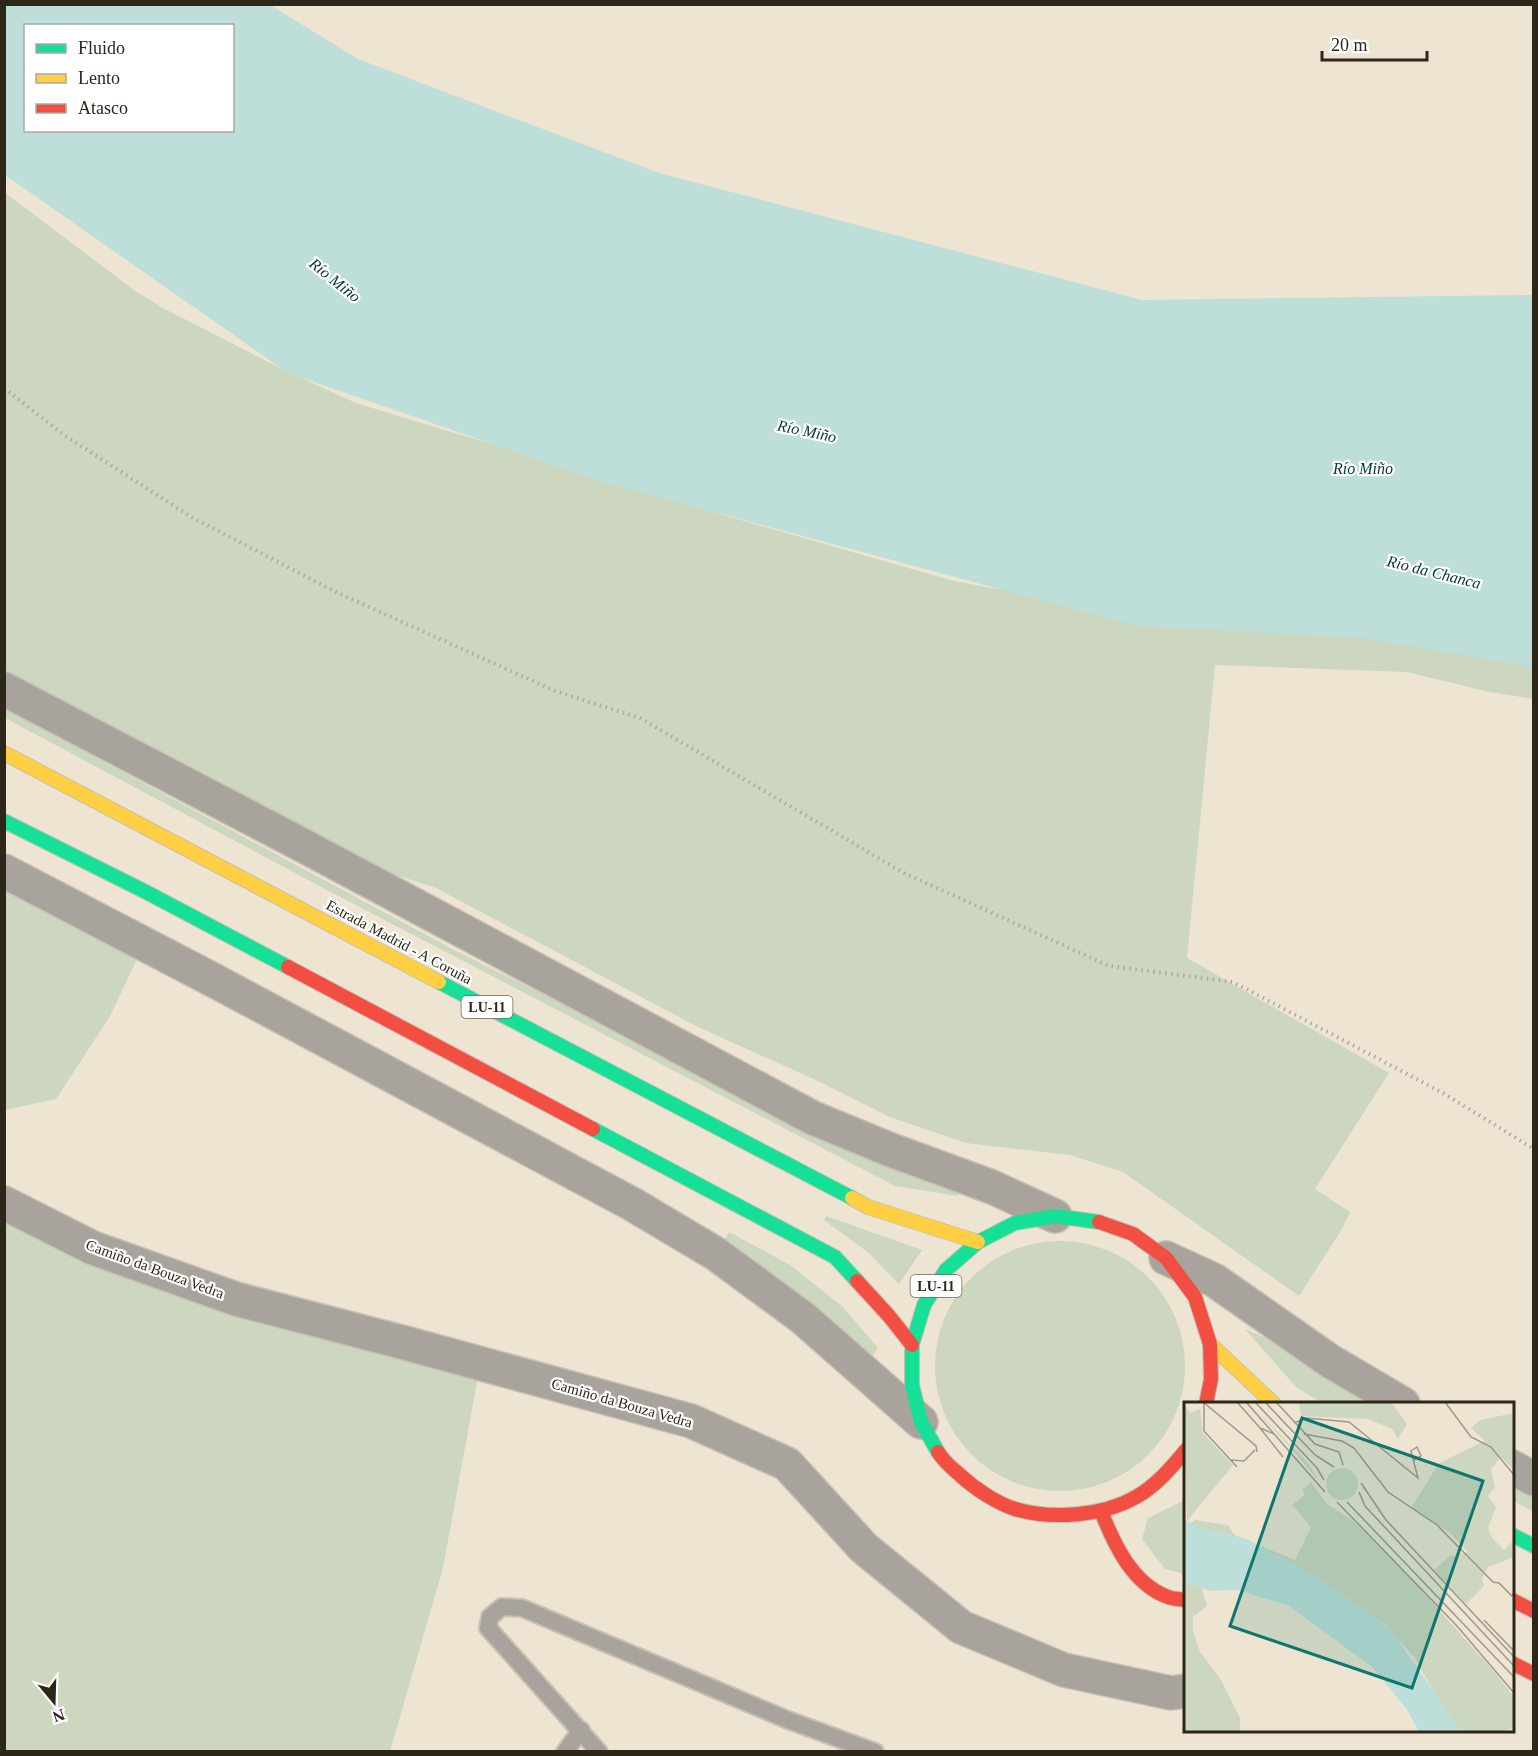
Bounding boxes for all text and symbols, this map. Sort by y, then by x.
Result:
legend [24,24,234,132]
scale bar [1322,24,1427,62]
text: 20 m [1331,35,1368,55]
text: Fluido [78,38,125,58]
text: Lento [78,68,120,88]
text: Atasco [78,98,128,118]
water label: Río Miño [306,254,364,305]
water label: Río Miño [775,416,838,446]
water label: Río Miño [1332,460,1393,477]
water label: Río da Chanca [1384,552,1483,592]
street label: Estrada Madrid - A Coruña [324,897,475,987]
road number: LU-11 [462,996,512,1018]
street label: Camiño da Bouza Vedra [84,1237,227,1302]
road number: LU-11 [910,1275,962,1297]
street label: Camiño da Bouza Vedra [550,1375,695,1431]
inset map [1184,1402,1514,1732]
north arrow [24,1672,84,1732]
text: N [50,1706,67,1726]

